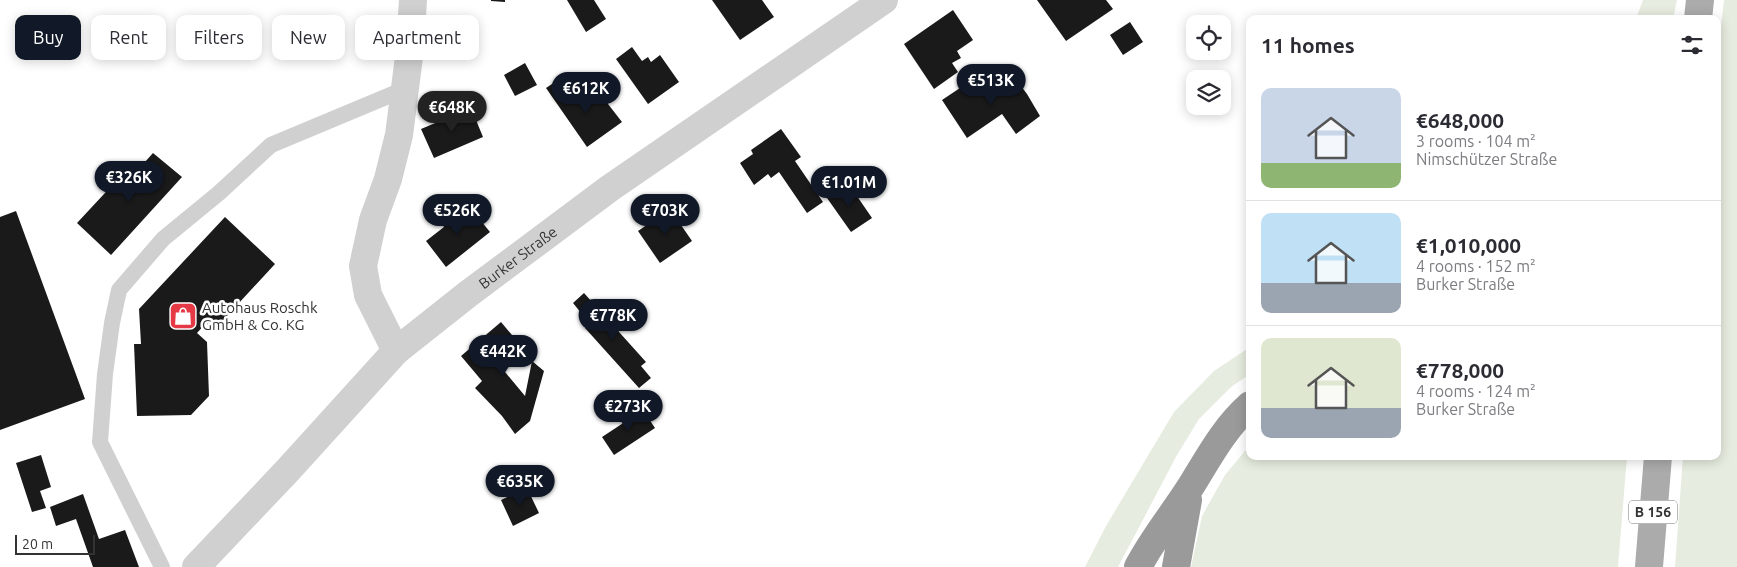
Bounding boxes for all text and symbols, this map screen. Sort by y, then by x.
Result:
chip: Buy [15,15,81,60]
chip: Rent [91,15,166,60]
chip: Filters [176,15,262,60]
chip: New [272,15,345,60]
chip: Apartment [355,15,479,60]
map controls [1186,15,1231,115]
button: locate [1186,15,1231,60]
icon: filters [1678,31,1706,59]
text: 11 homes [1261,33,1355,57]
pin: €513K [956,64,1026,106]
button: layers [1186,70,1231,115]
text: €513K [968,71,1014,89]
pin: €612K [551,72,621,114]
text: €612K [563,79,609,97]
pin: €648K [417,90,487,133]
text: €648K [429,98,475,116]
icon: home [1301,108,1361,168]
text: €648,000 [1416,108,1504,132]
text: 3 rooms · 104 m² [1416,132,1536,150]
text: Nimschützer Straße [1416,150,1557,168]
pin: €326K [94,160,164,203]
pin: €1.01M [808,166,890,208]
text: €326K [106,168,152,186]
text: €1.01M [822,173,876,191]
pin: €526K [422,194,492,236]
pin: €703K [630,194,700,236]
text: €526K [434,201,480,219]
text: €703K [642,201,688,219]
street label: Burker Straße [475,222,560,292]
icon: home [1301,233,1361,293]
text: €1,010,000 [1416,233,1521,257]
text: 4 rooms · 152 m² [1416,257,1536,275]
text: Burker Straße [1416,275,1515,293]
pin: €778K [578,298,648,341]
place label: Autohaus Roschk GmbH & Co. KG [202,299,318,333]
shop icon: Autohaus Roschk GmbH & Co. KG [168,301,198,331]
text: €778K [590,306,636,324]
pin: €442K [468,334,538,377]
text: €442K [480,342,526,360]
icon: home [1301,358,1361,418]
text: €778,000 [1416,358,1504,382]
text: 4 rooms · 124 m² [1416,382,1536,400]
pin: €273K [593,390,663,432]
text: €273K [605,397,651,415]
text: Burker Straße [1416,400,1515,418]
pin: €635K [485,464,555,507]
text: €635K [497,472,543,490]
road number: B 156 [1629,501,1677,524]
scale bar [15,532,95,555]
text: 20 m [22,536,53,552]

